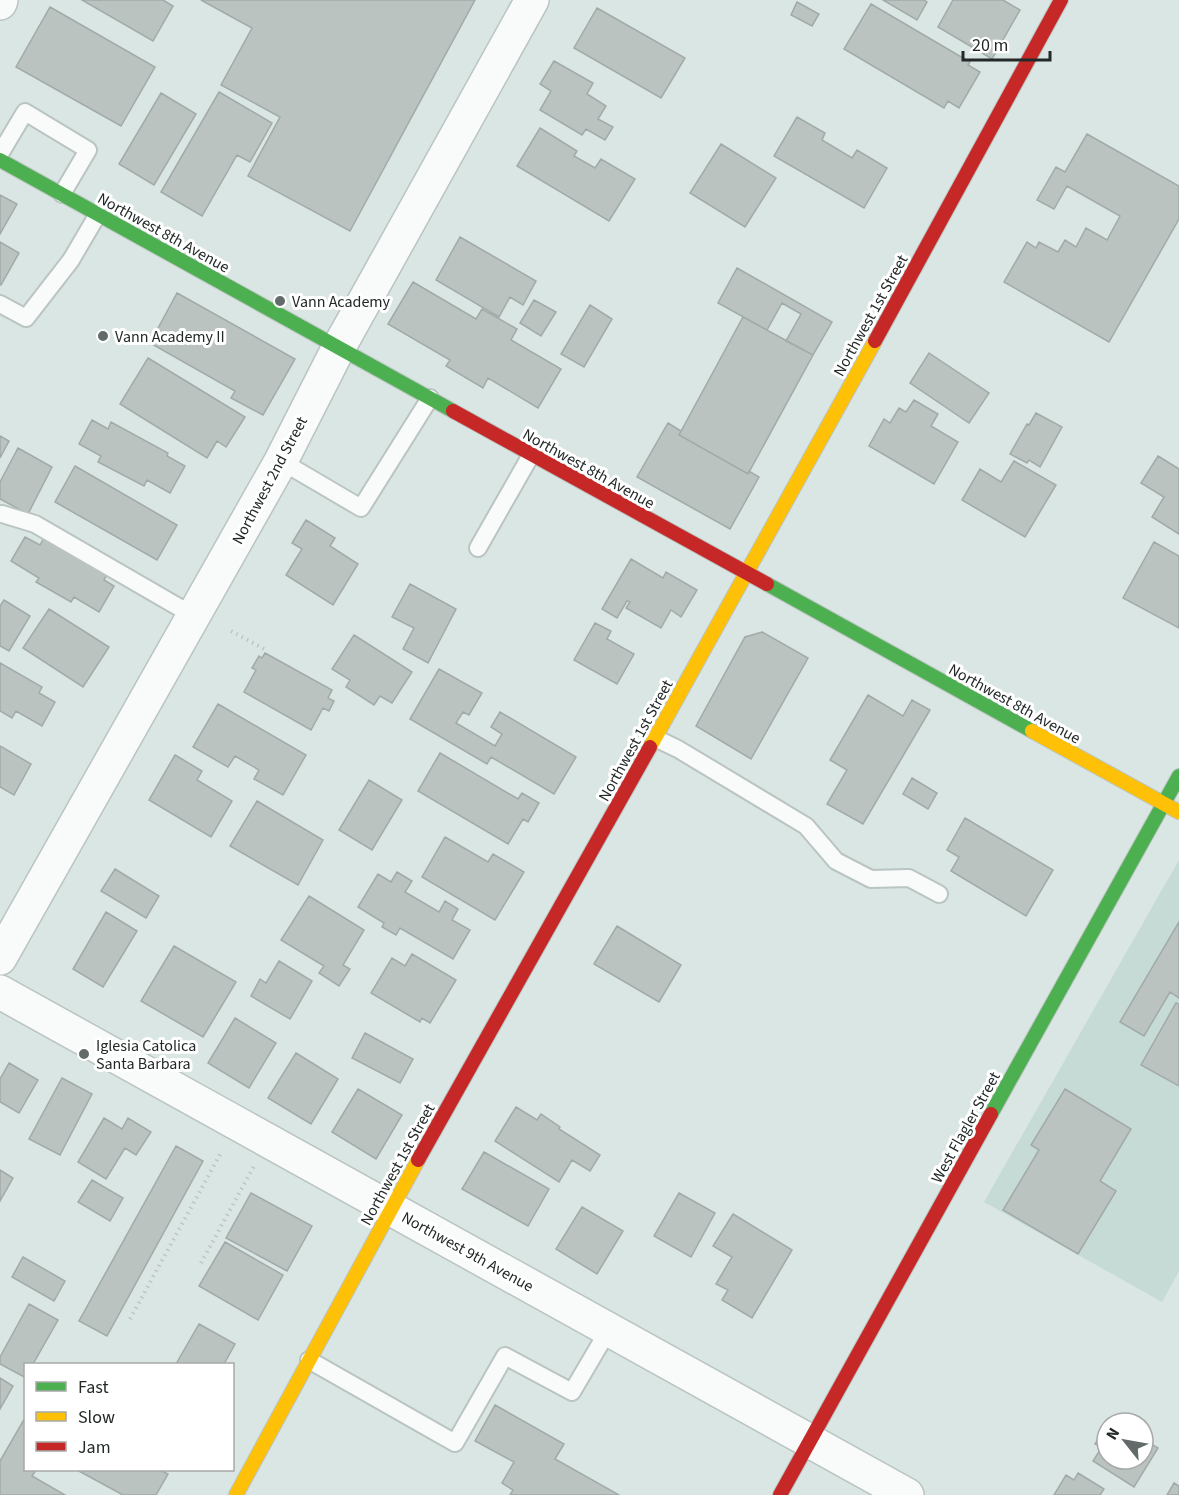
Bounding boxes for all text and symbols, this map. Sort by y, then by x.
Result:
scale bar [963,24,1050,62]
text: 20 m [972,33,1008,58]
street label: Northwest 8th Avenue [94,187,233,278]
street label: Northwest 1st Street [828,250,914,380]
place label: Vann Academy [292,291,391,313]
marker: Vann Academy [273,294,287,308]
place label: Vann Academy II [115,326,225,348]
marker: Vann Academy II [96,329,110,343]
street label: Northwest 2nd Street [227,412,313,548]
street label: Northwest 8th Avenue [519,423,658,514]
street label: Northwest 8th Avenue [945,658,1084,749]
street label: Northwest 1st Street [593,675,679,805]
place label: Iglesia Catolica Santa Barbara [96,1035,196,1075]
marker: Iglesia Catolica Santa Barbara [77,1047,91,1061]
street label: West Flagler Street [926,1067,1006,1187]
street label: Northwest 1st Street [355,1099,441,1229]
street label: Northwest 9th Avenue [398,1206,537,1297]
legend [24,1363,234,1471]
text: Fast [78,1375,109,1400]
text: Slow [78,1405,115,1430]
north arrow [1095,1411,1155,1471]
text: N [1101,1424,1125,1444]
text: Jam [78,1435,111,1460]

